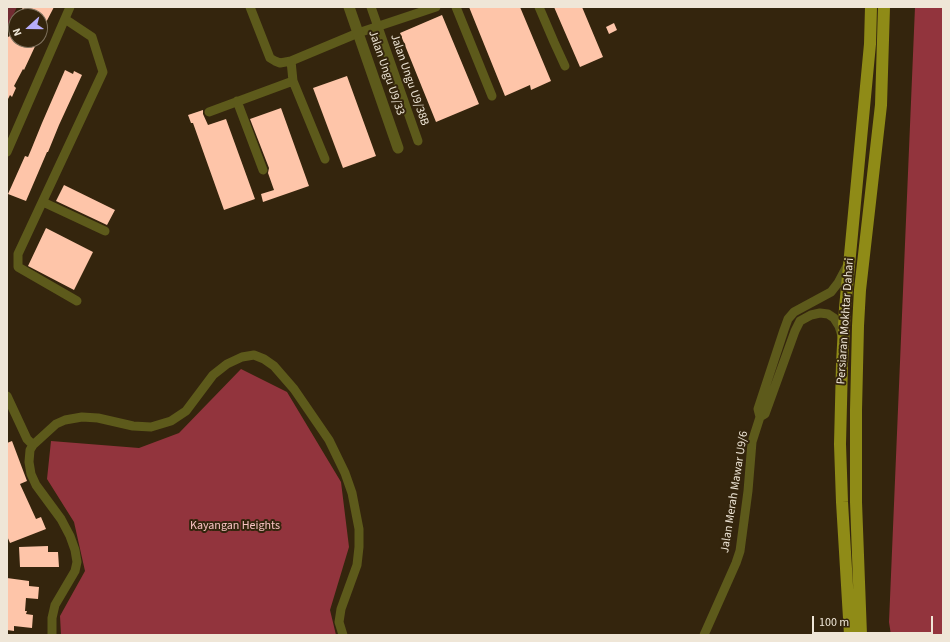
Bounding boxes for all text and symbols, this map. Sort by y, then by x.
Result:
north arrow [8,8,48,48]
text: N [9,26,26,38]
street label: Jalan Ungu U9/33 [365,29,407,117]
street label: Jalan Ungu U9/38B [387,32,431,128]
street label: Persiaran Mokhtar Dahari [834,257,858,385]
street label: Jalan Merah Mawar U9/6 [718,430,752,554]
park label: Kayangan Heights [190,519,280,533]
scale bar [814,608,935,634]
text: 100 m [819,614,849,631]

